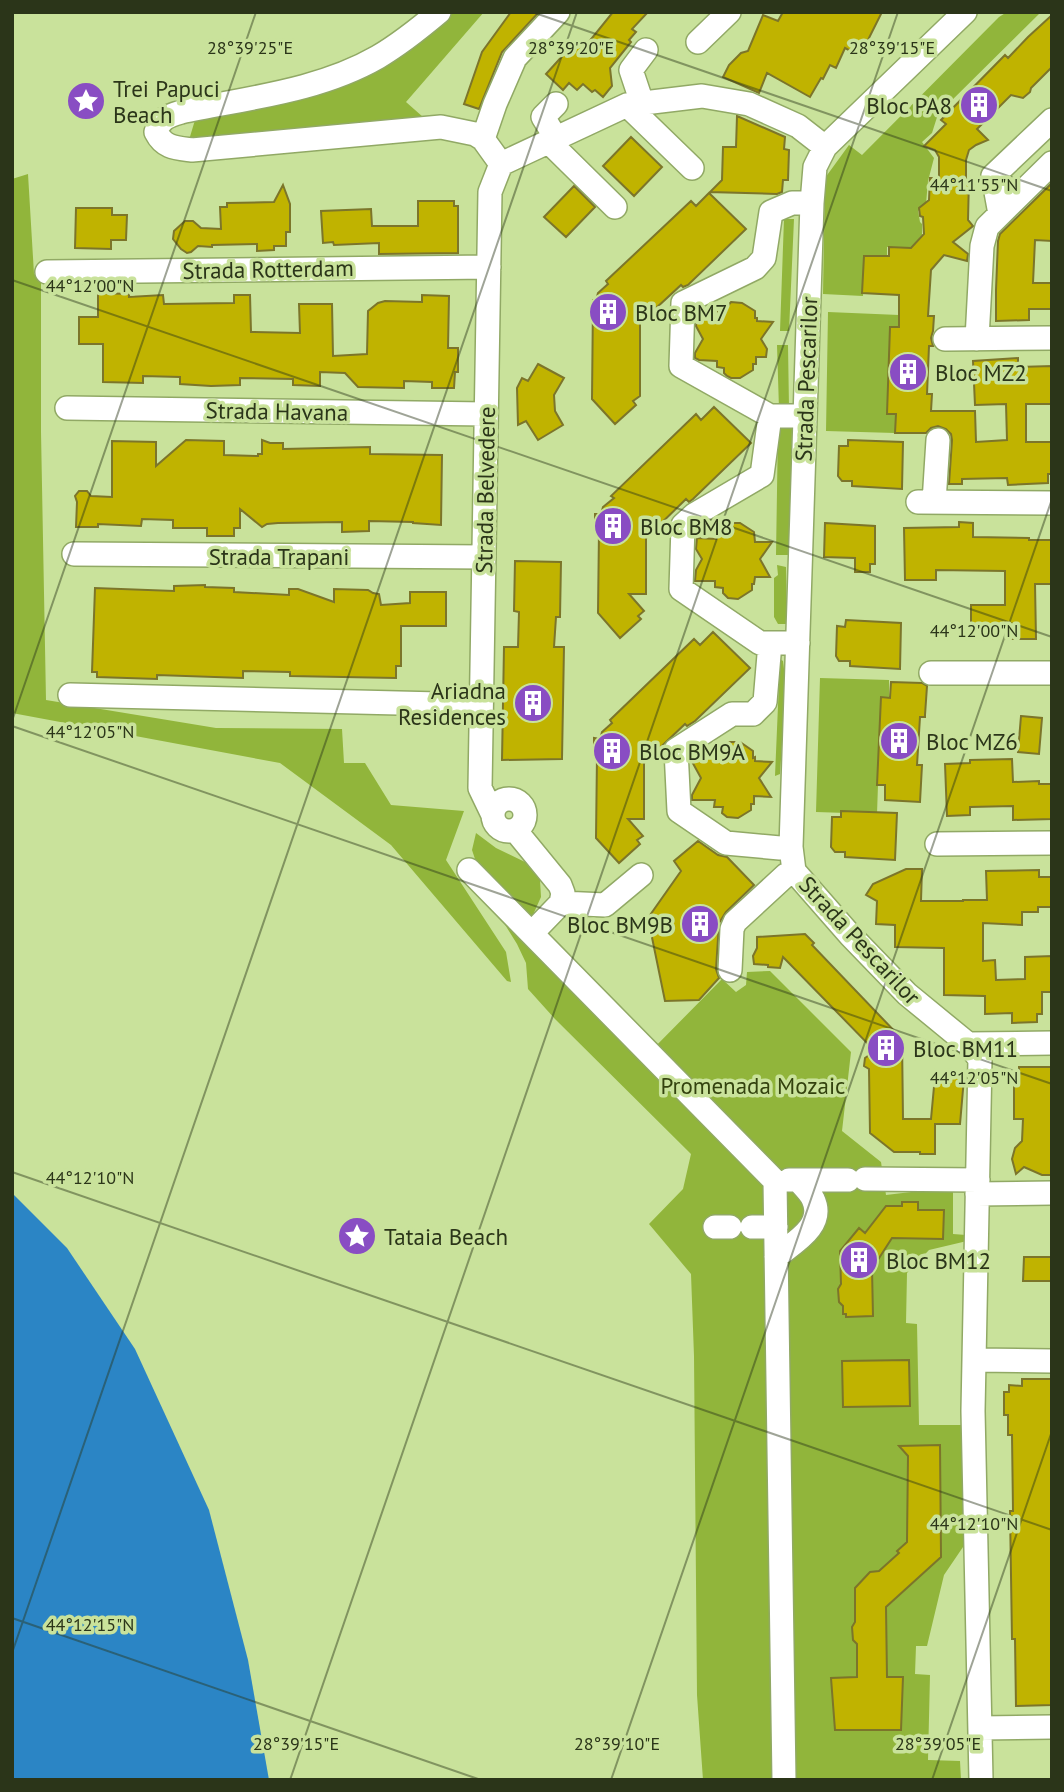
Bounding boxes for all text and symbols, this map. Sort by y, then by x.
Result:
text: 28°39'25"E [207,36,293,59]
text: 28°39'20"E [528,36,614,59]
text: 28°39'15"E [849,36,935,59]
place label: Trei Papuci Beach [113,74,220,129]
place icon: Trei Papuci Beach [65,80,107,122]
building icon: Bloc PA8 [958,84,1000,126]
place label: Bloc PA8 [866,91,952,120]
text: 44°11'55"N [930,173,1018,196]
street label: Strada Rotterdam [182,253,354,285]
text: 44°12'00"N [46,274,134,297]
building icon: Bloc BM7 [587,291,629,333]
street label: Strada Pescarilor [789,296,823,462]
place label: Bloc BM7 [635,298,728,327]
building icon: Bloc MZ2 [887,351,929,393]
place label: Bloc MZ2 [935,358,1027,387]
street label: Strada Havana [205,395,349,427]
street label: Strada Belvedere [469,406,501,574]
building icon: Bloc BM8 [592,505,634,547]
place label: Bloc BM8 [640,512,733,541]
street label: Strada Trapani [209,542,349,571]
text: 44°12'00"N [930,619,1018,642]
place label: Ariadna Residences [398,676,506,731]
building icon: Ariadna Residences [512,682,554,724]
text: 44°12'05"N [46,720,134,743]
building icon: Bloc MZ6 [878,720,920,762]
place label: Bloc MZ6 [926,727,1018,756]
building icon: Bloc BM9A [591,730,633,772]
place label: Bloc BM9A [639,737,746,766]
street label: Strada Pescarilor [793,870,927,1010]
building icon: Bloc BM9B [679,903,721,945]
place label: Bloc BM9B [567,910,673,939]
building icon: Bloc BM11 [865,1027,907,1069]
place label: Bloc BM11 [913,1034,1018,1063]
text: 44°12'05"N [930,1066,1018,1089]
park label: Promenada Mozaic [661,1071,845,1100]
text: 44°12'10"N [46,1166,134,1189]
place icon: Tataia Beach [336,1215,378,1257]
place label: Tataia Beach [384,1222,508,1251]
building icon: Bloc BM12 [838,1239,880,1281]
place label: Bloc BM12 [886,1246,991,1275]
text: 44°12'10"N [930,1512,1018,1535]
text: 44°12'15"N [46,1613,134,1636]
text: 28°39'15"E [253,1732,339,1755]
text: 28°39'10"E [574,1732,660,1755]
text: 28°39'05"E [895,1732,981,1755]

